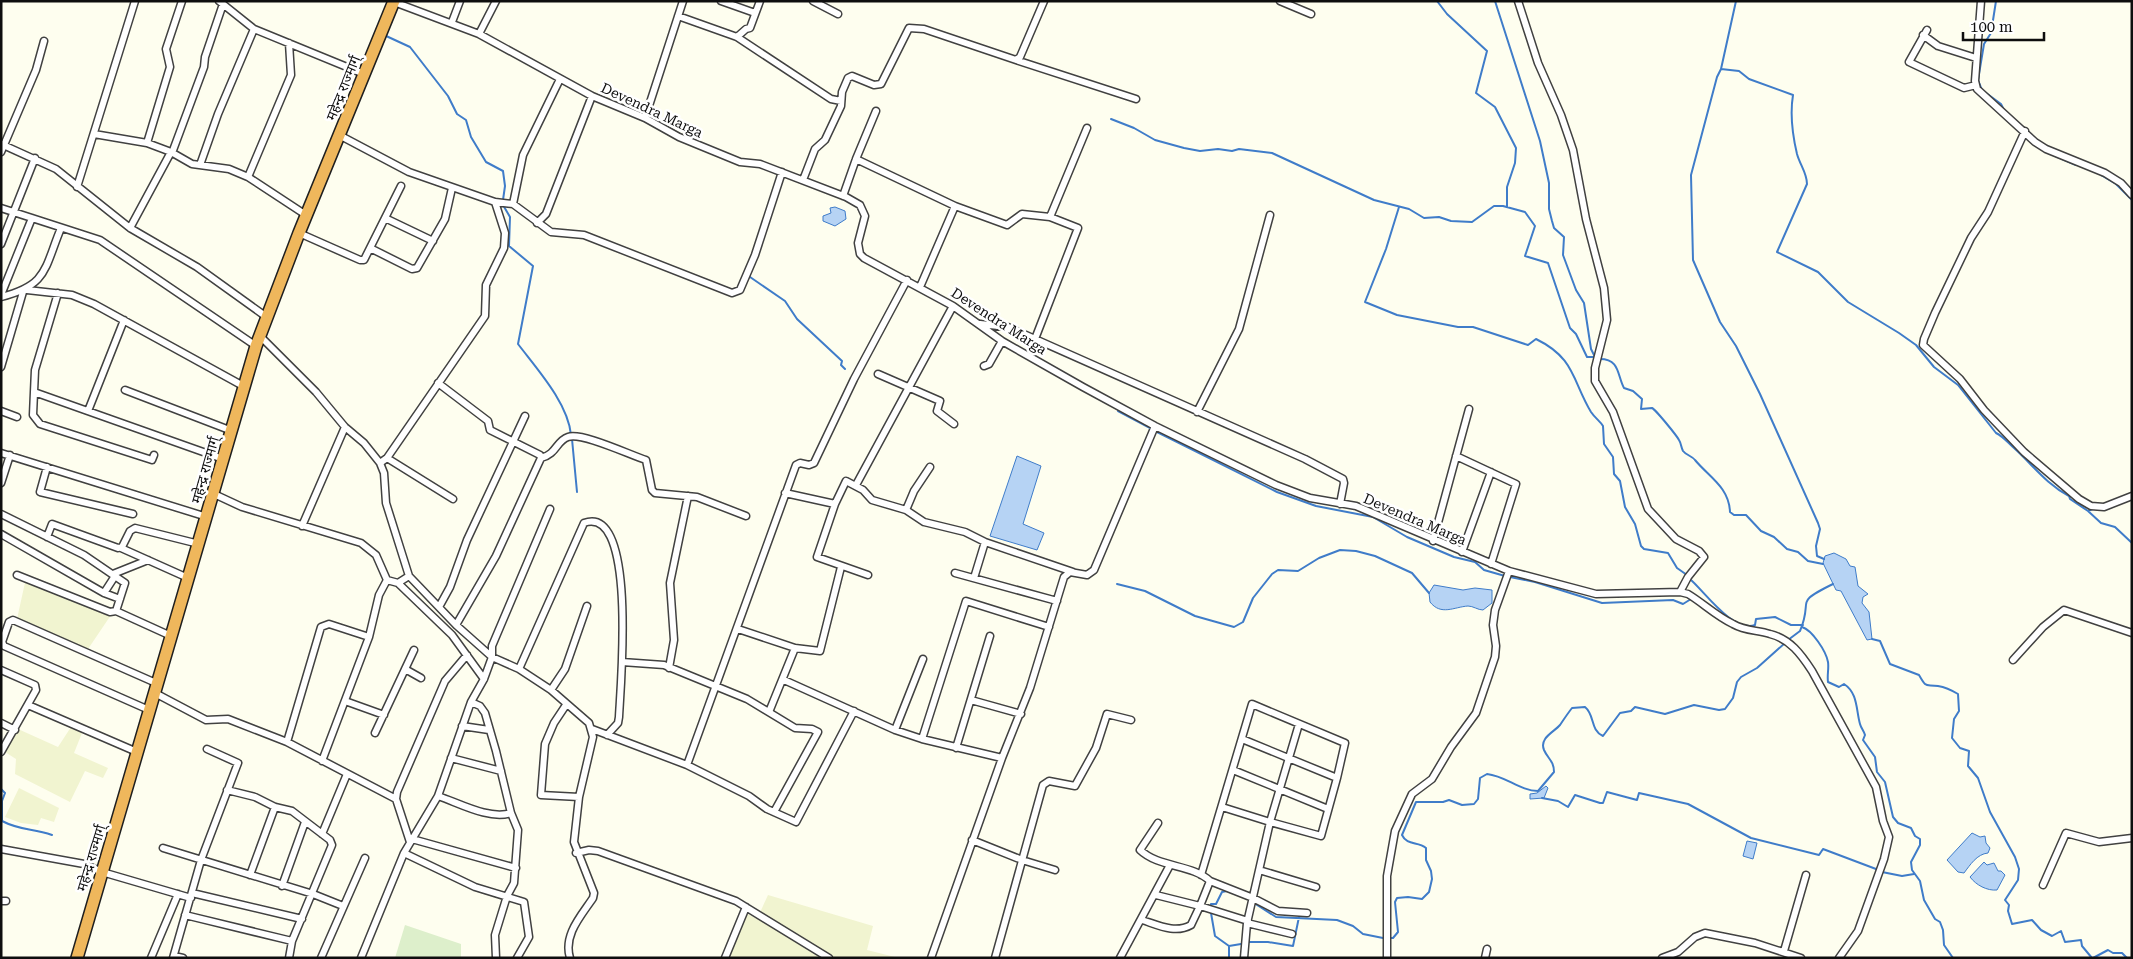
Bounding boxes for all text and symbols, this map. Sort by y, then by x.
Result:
scale bar [1963,10,2044,42]
text: 100 m [1970,18,2013,36]
street label: महेन्द्र राज्मार्ग् [322,51,366,123]
street label: Devendra Marga [599,79,706,141]
street label: Devendra Marga [948,284,1050,358]
street label: महेन्द्र राज्मार्ग् [187,433,225,506]
street label: Devendra Marga [1361,490,1469,548]
street label: महेन्द्र राज्मार्ग् [72,821,111,894]

